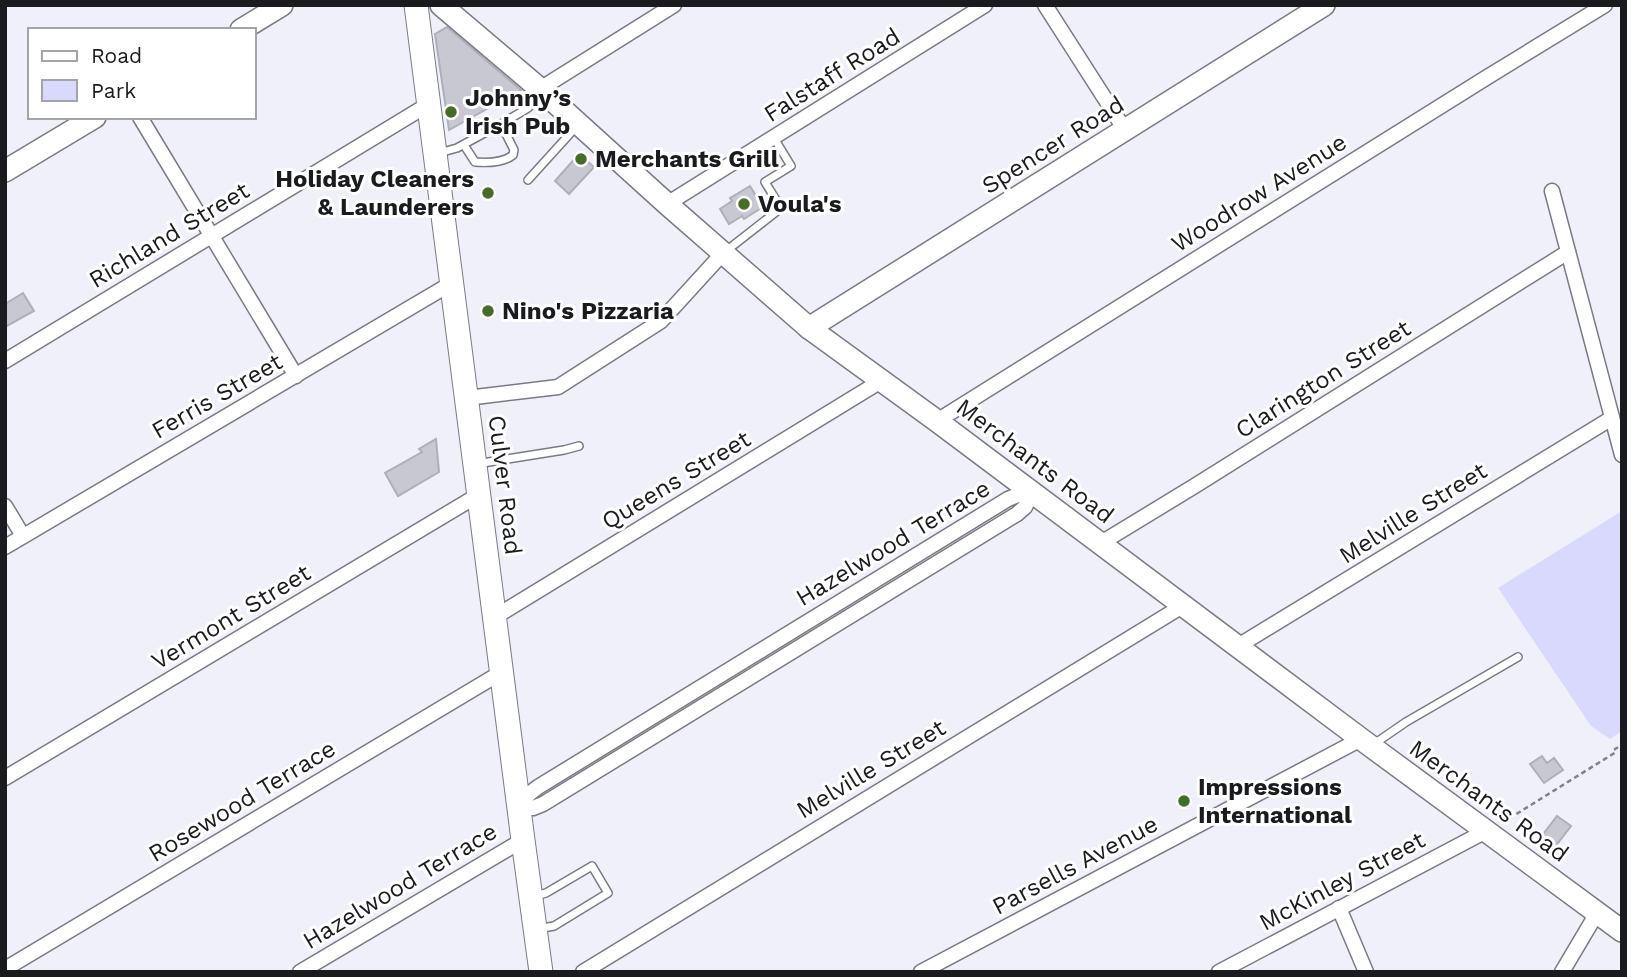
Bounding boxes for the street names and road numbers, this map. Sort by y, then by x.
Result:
street label: Falstaff Road [759,22,905,128]
street label: Spencer Road [977,90,1129,200]
street label: Woodrow Avenue [1166,128,1352,258]
street label: Richland Street [84,176,254,294]
street label: Clarington Street [1230,314,1416,444]
street label: Ferris Street [147,347,287,445]
street label: Merchants Road [951,393,1119,529]
street label: Culver Road [483,414,527,556]
street label: Queens Street [597,425,755,535]
street label: Melville Street [1334,456,1492,570]
street label: Hazelwood Terrace [791,474,995,612]
street label: Vermont Street [146,559,316,675]
street label: Melville Street [791,714,951,824]
street label: Rosewood Terrace [143,734,341,868]
street label: Merchants Road [1404,734,1574,868]
street label: Parsells Avenue [987,810,1163,920]
street label: Hazelwood Terrace [298,817,502,955]
street label: McKinley Street [1254,826,1430,936]

